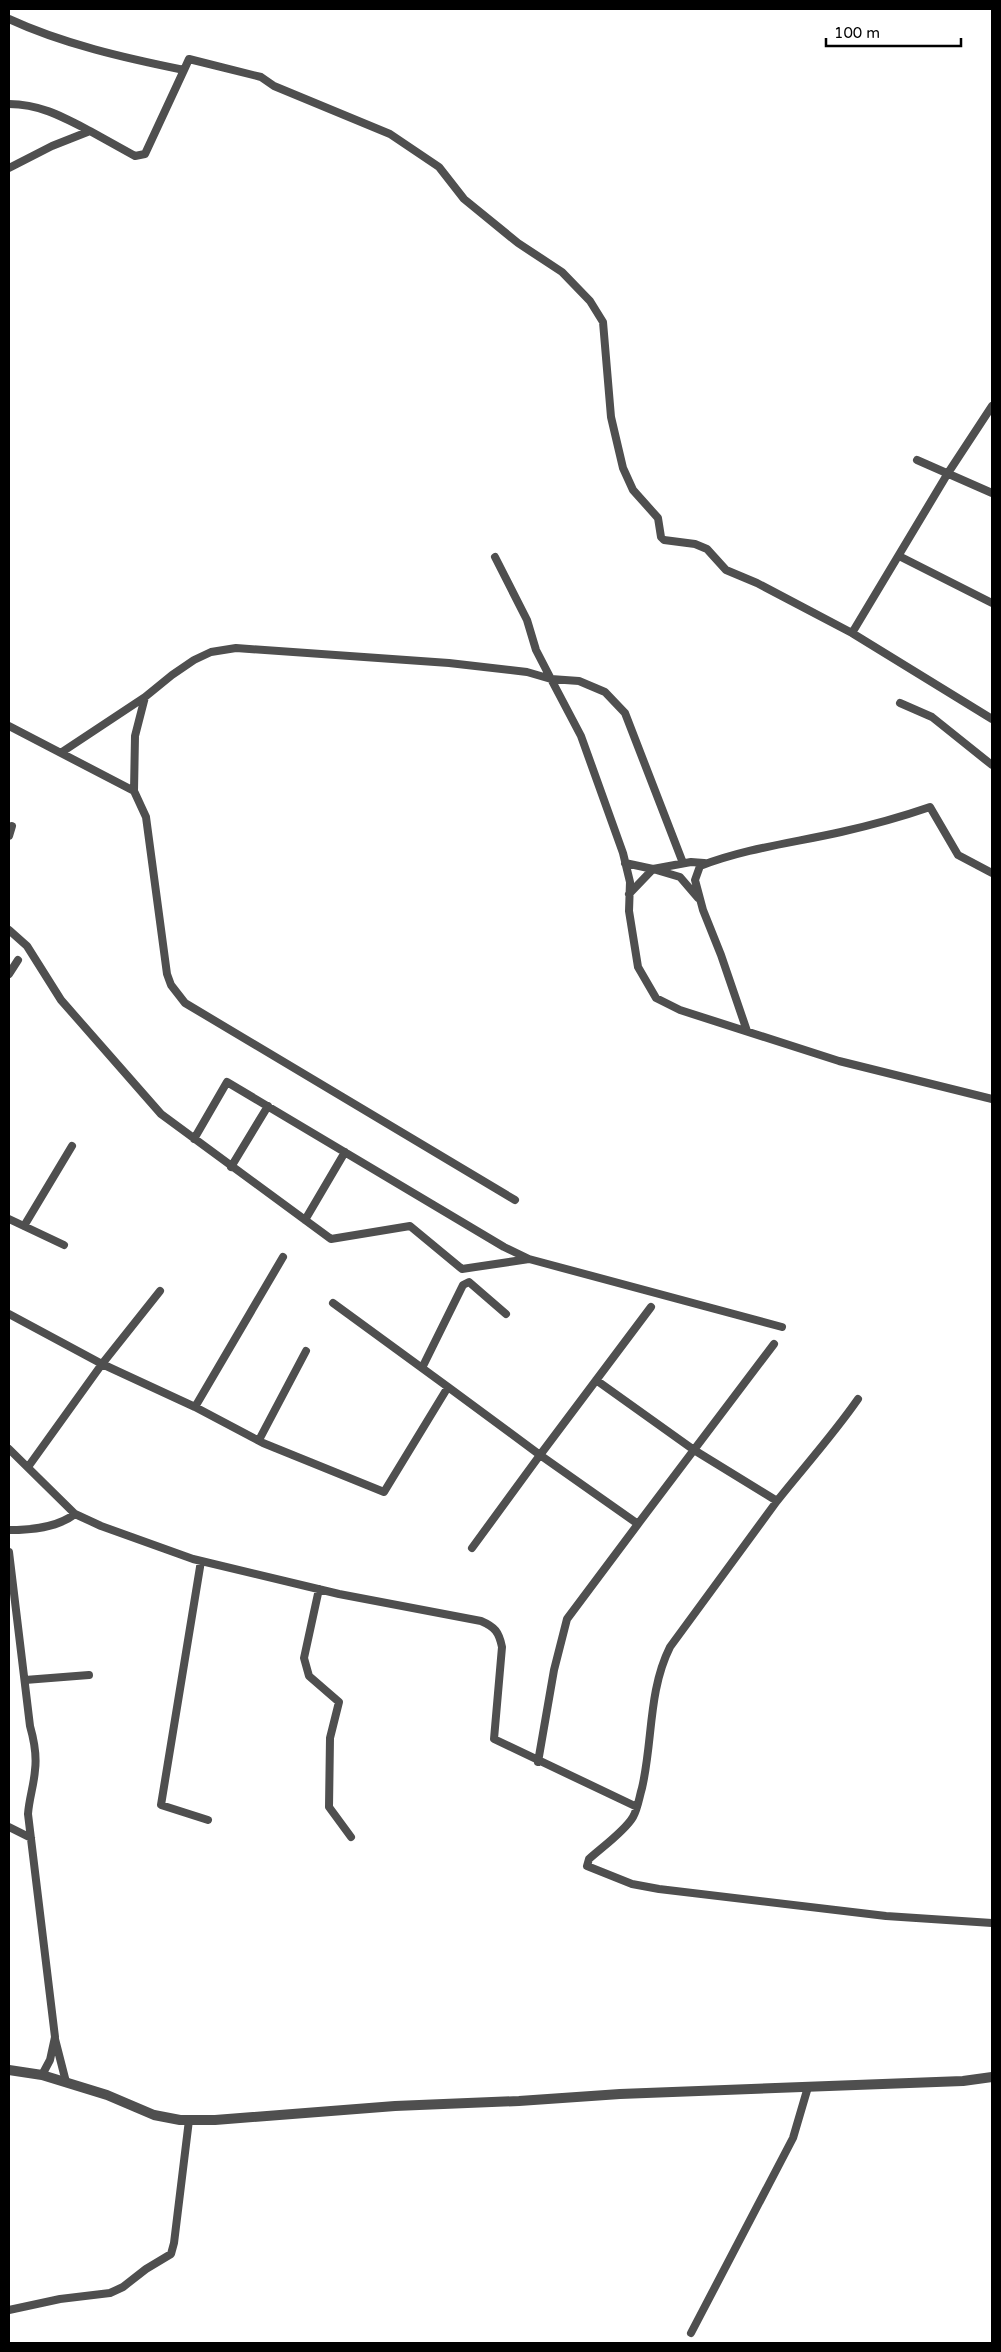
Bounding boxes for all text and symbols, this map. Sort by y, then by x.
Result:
scale bar [826,15,961,47]
text: 100 m [834,24,880,42]

